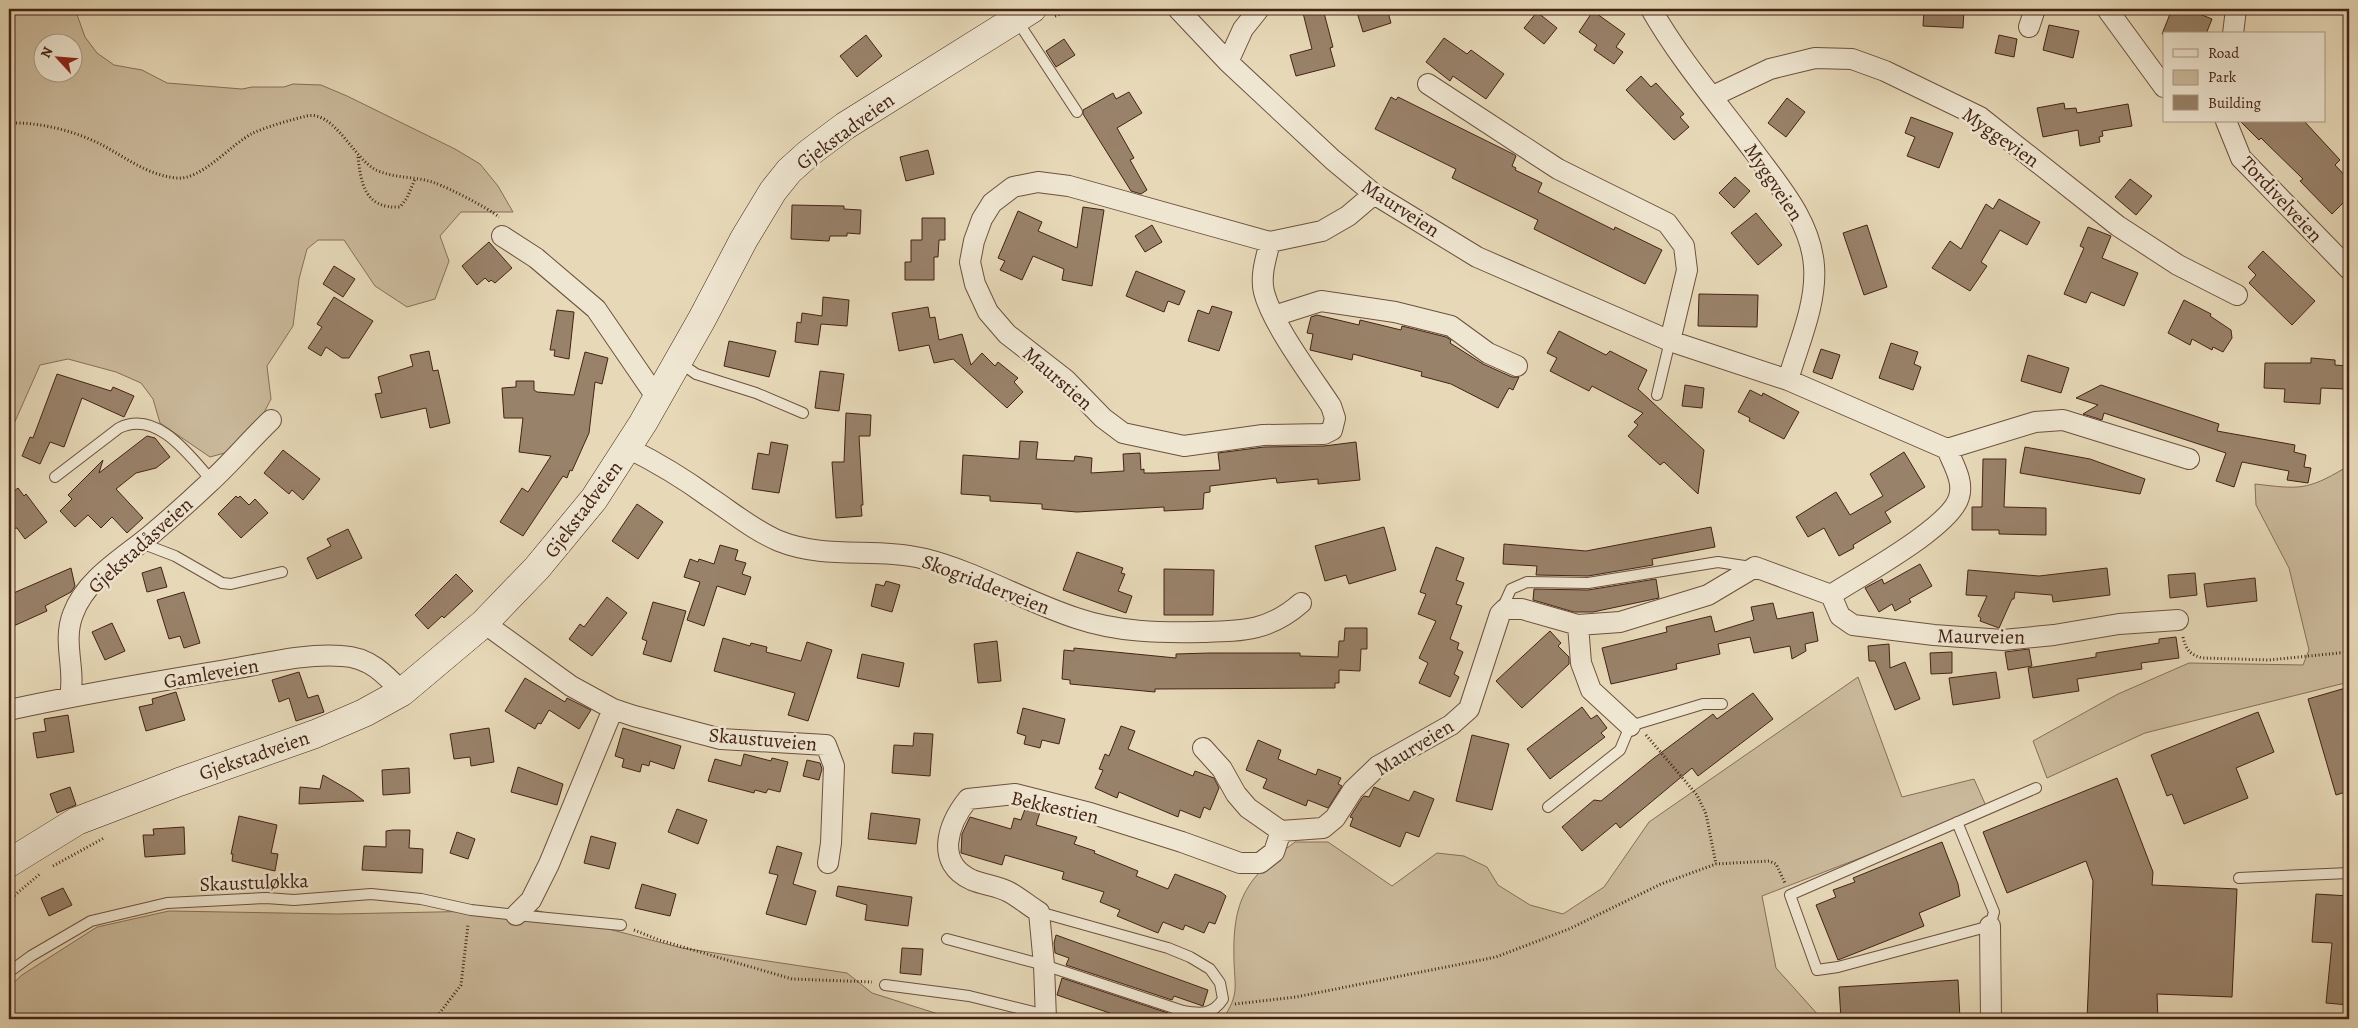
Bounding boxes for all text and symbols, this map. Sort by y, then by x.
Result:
north arrow [32,32,82,82]
legend [2163,32,2326,122]
text: Road [2208,43,2240,63]
text: N [36,44,58,61]
text: Park [2208,67,2237,87]
street label: Gjekstadveien [791,87,900,176]
text: Building [2208,93,2261,113]
street label: Myggevien [1957,101,2045,174]
street label: Myggveien [1738,138,1809,226]
street label: Tordivelveien [2235,150,2329,248]
street label: Maurveien [1356,173,1445,244]
street label: Maurstien [1017,340,1099,416]
street label: Gjekstadveien [538,455,629,563]
street label: Gjekstadåsveien [82,491,199,600]
street label: Skogridderveien [918,548,1054,621]
street label: Maurveien [1937,622,2025,651]
street label: Gamleveien [161,652,261,695]
street label: Maurveien [1370,713,1459,782]
street label: Skaustuveien [708,721,818,758]
street label: Gjekstadveien [195,724,313,787]
street label: Bekkestien [1008,784,1101,831]
street label: Skaustuløkka [199,867,310,898]

